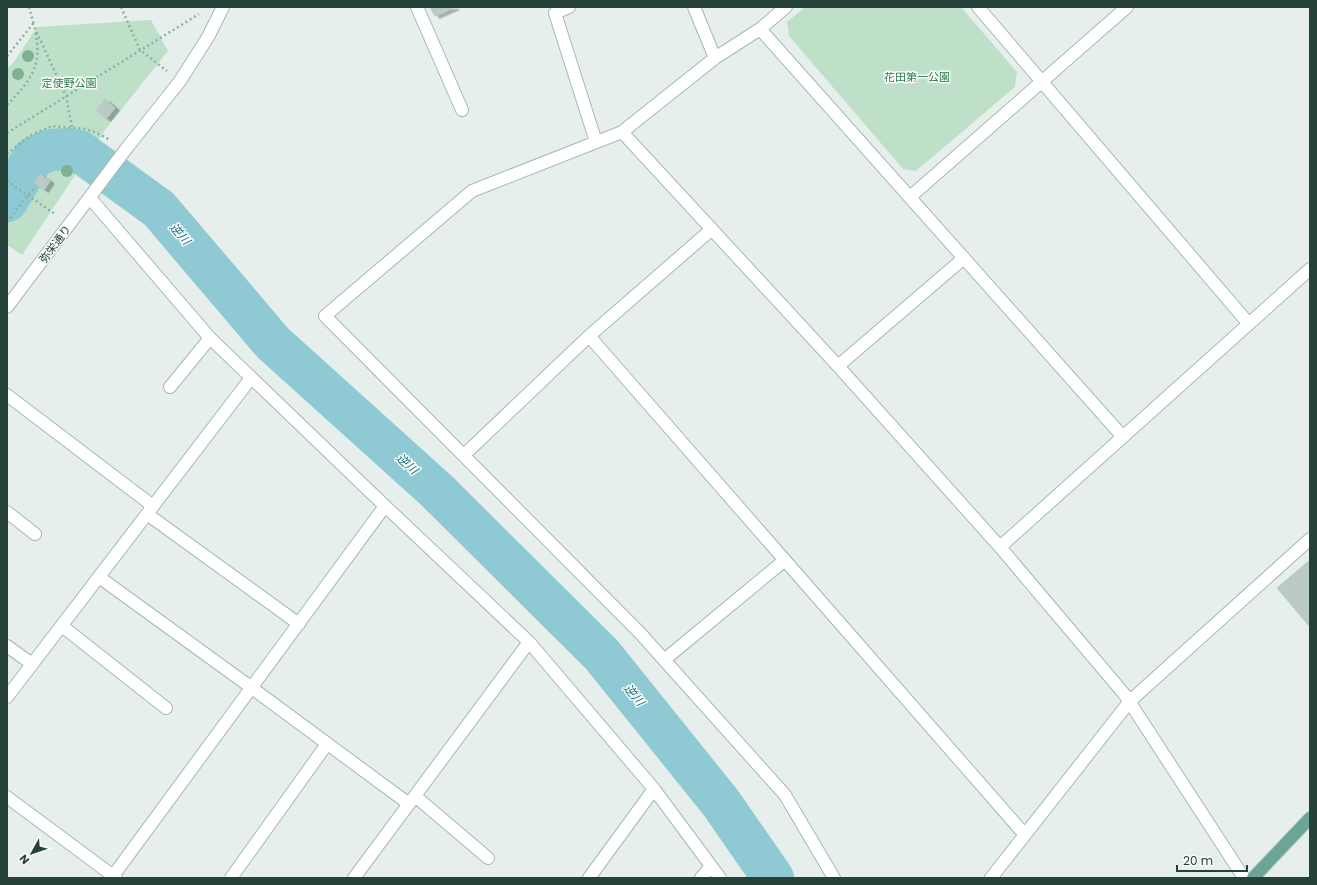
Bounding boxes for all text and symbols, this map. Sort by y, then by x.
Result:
park label: 花田第一公園 [884,69,950,85]
park label: 定使野公園 [42,75,97,91]
water label: 逆川 [166,219,196,250]
street label: 弥栄通り [35,222,75,266]
water label: 逆川 [393,449,423,479]
water label: 逆川 [620,680,650,711]
north arrow [12,833,52,873]
scale bar [1177,847,1247,873]
text: N [16,851,33,868]
text: 20 m [1183,852,1213,869]

